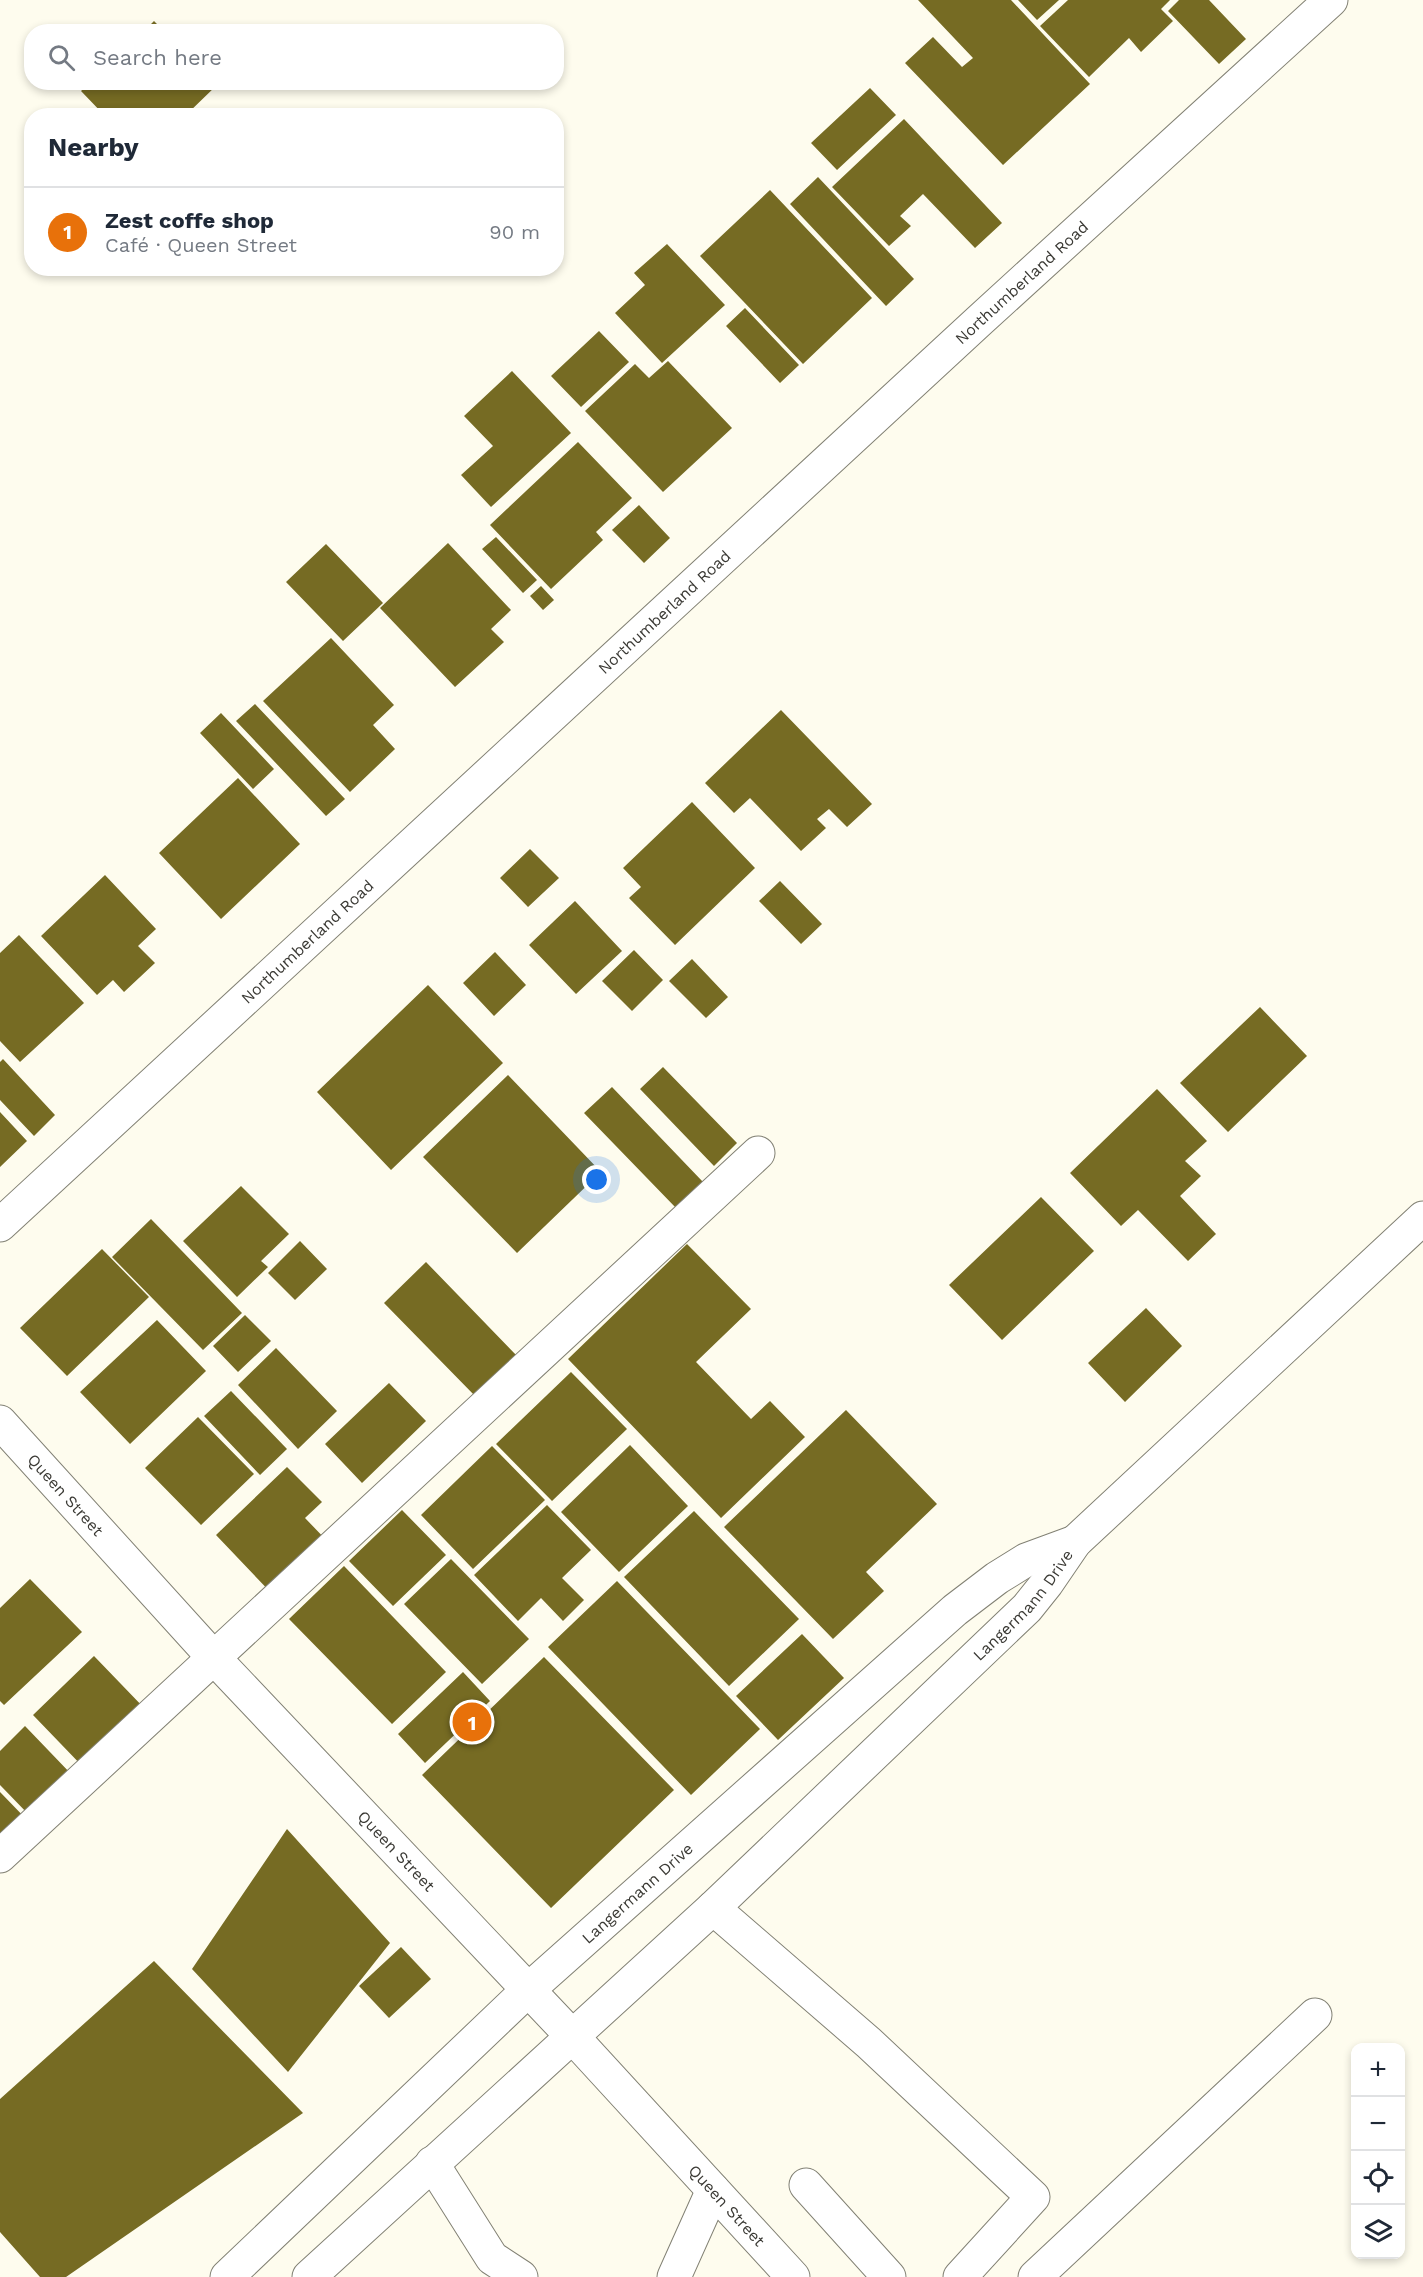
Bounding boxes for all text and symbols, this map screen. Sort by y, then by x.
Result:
search box [24,24,564,90]
icon: search [45,41,78,74]
text: Search here [93,45,222,70]
text: Nearby [48,132,139,162]
text: Zest coffe shop [105,208,274,233]
street label: Northumberland Road [951,217,1092,348]
text: 1 [63,220,72,244]
text: 90 m [489,220,540,244]
text: Café · Queen Street [105,233,297,257]
street label: Northumberland Road [594,546,734,678]
street label: Northumberland Road [237,876,377,1007]
your location [582,1165,611,1194]
street label: Queen Street [24,1450,108,1540]
street label: Langermann Drive [969,1546,1077,1664]
pin: 1 [452,1700,492,1744]
street label: Queen Street [354,1806,439,1895]
street label: Langermann Drive [578,1838,697,1947]
map controls [1351,2043,1405,2259]
button: + [1351,2043,1405,2097]
button: − [1351,2097,1405,2151]
button: locate [1351,2151,1405,2205]
street label: Queen Street [685,2161,769,2250]
button: layers [1351,2205,1405,2259]

